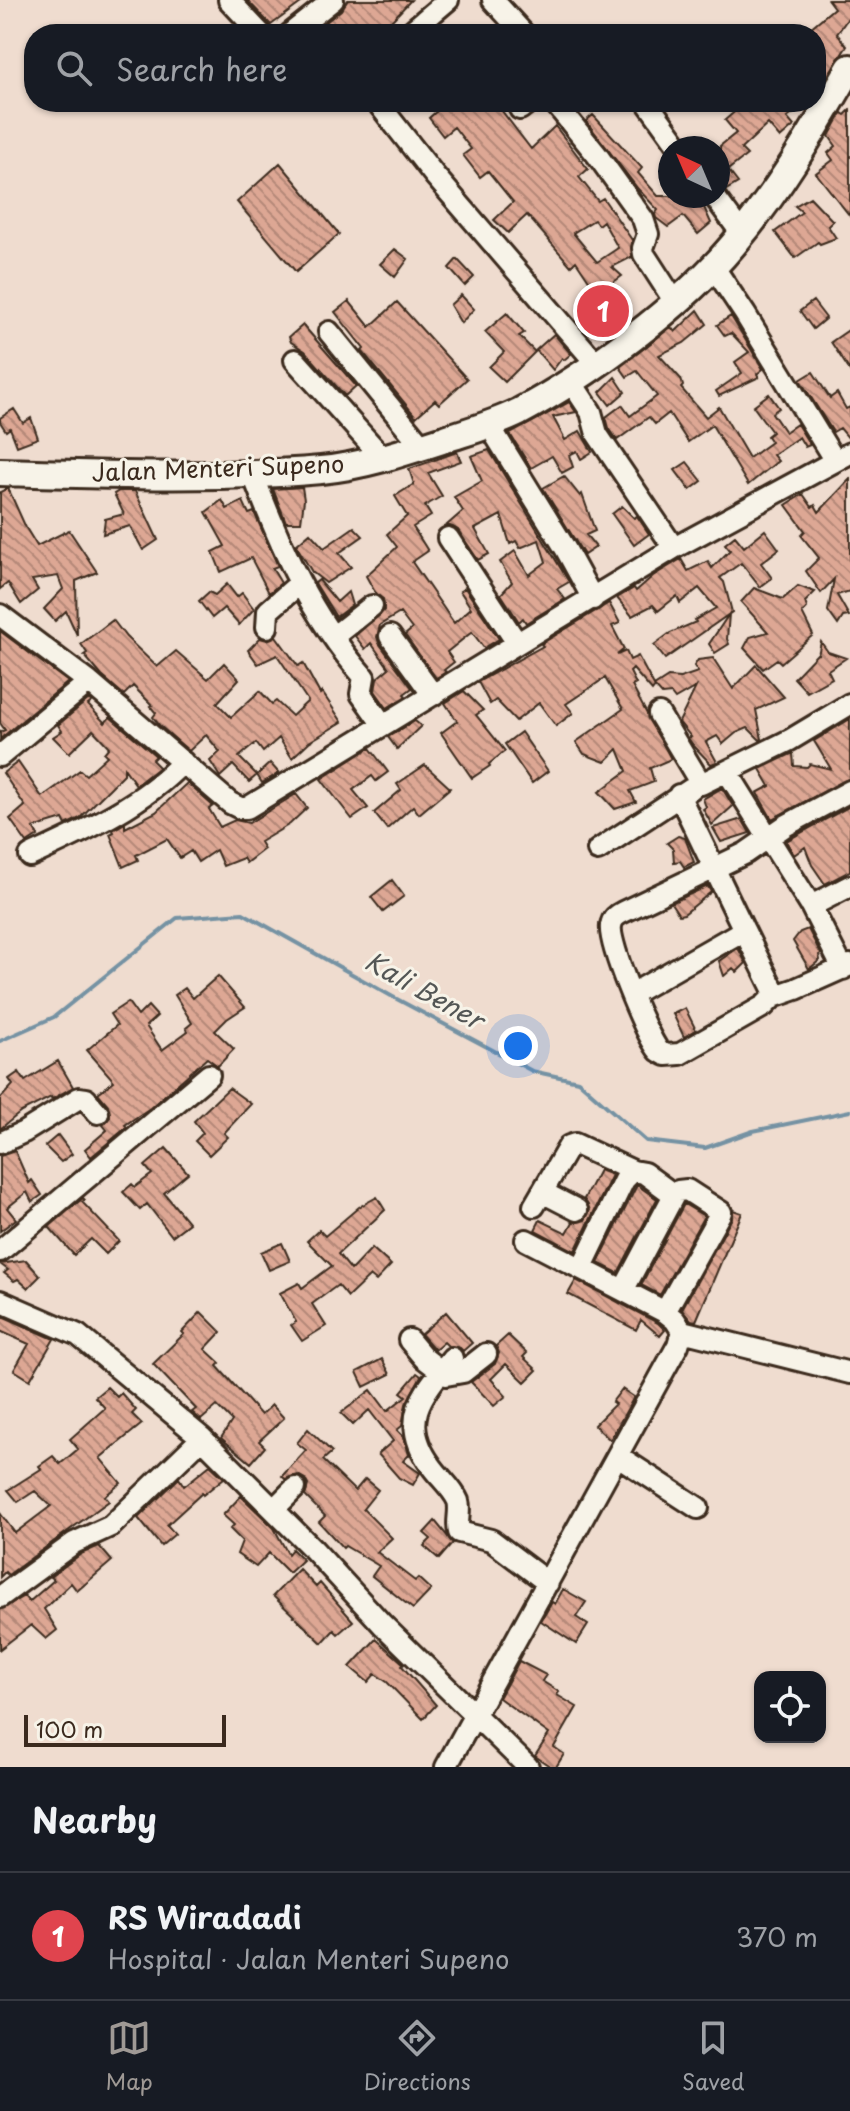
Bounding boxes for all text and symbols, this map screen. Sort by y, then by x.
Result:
search box [24,24,826,112]
icon: search [52,46,96,90]
text: Search here [116,46,288,91]
north arrow [658,136,730,208]
pin: 1 [577,281,629,341]
street label: Jalan Menteri Supeno [91,445,345,489]
water label: Kali Bener [358,941,495,1040]
your location [498,1026,538,1066]
map controls [754,1671,826,1743]
button: locate [754,1671,826,1743]
scale bar [24,1711,226,1747]
text: 100 m [36,1712,103,1745]
text: Nearby [32,1793,157,1845]
text: RS Wiradadi [108,1894,301,1939]
text: 1 [52,1917,64,1956]
text: 370 m [736,1917,818,1956]
text: Hospital · Jalan Menteri Supeno [108,1939,509,1978]
tab: Map [106,2016,153,2097]
tab: Directions [364,2016,471,2097]
tab: Saved [682,2016,744,2097]

